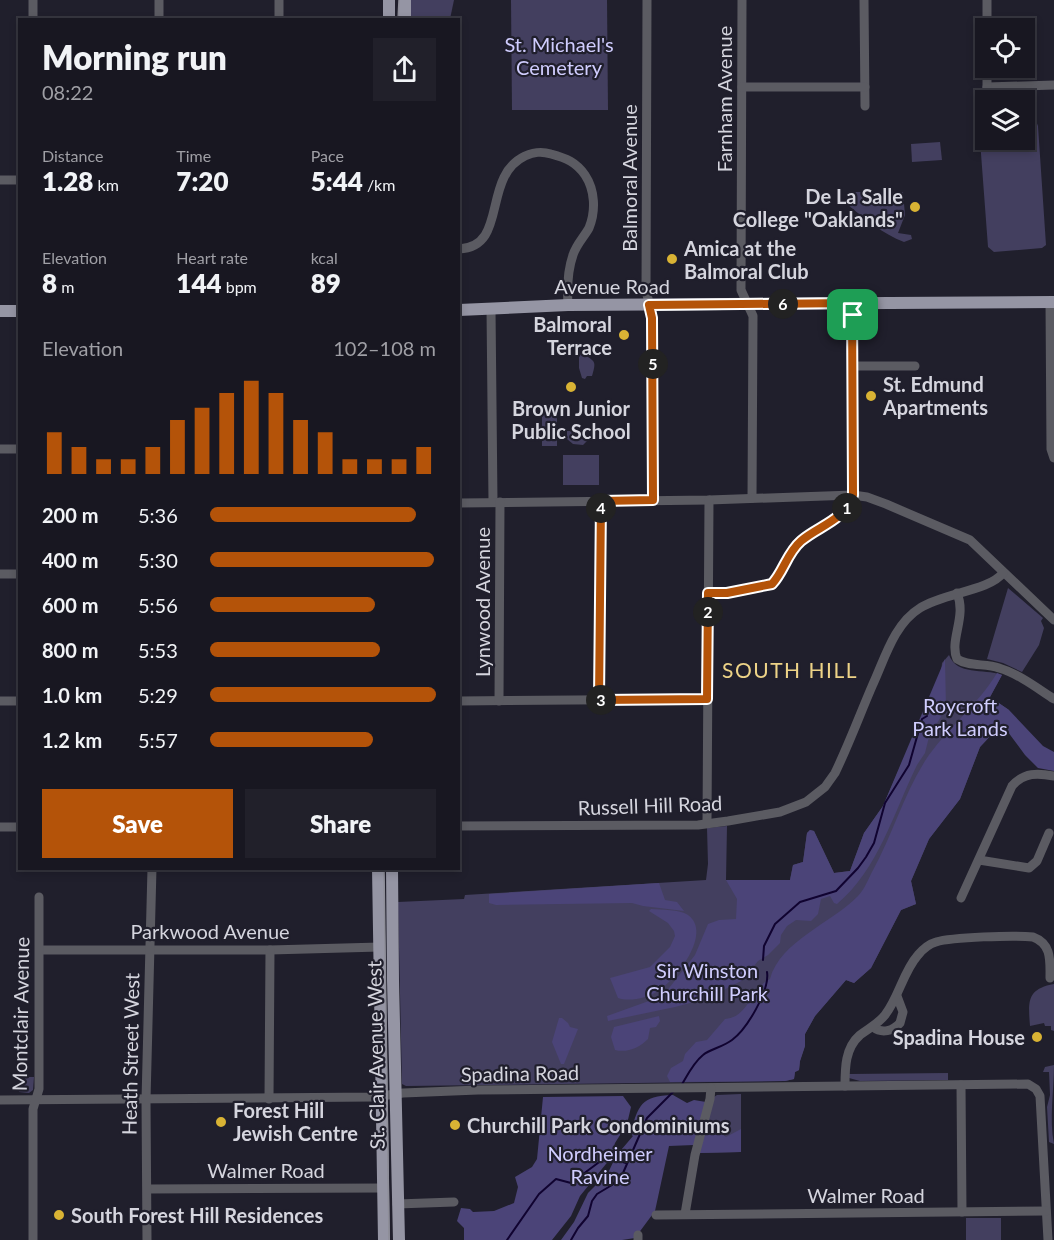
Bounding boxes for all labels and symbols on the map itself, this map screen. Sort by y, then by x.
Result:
street label: Farnham Avenue [712,26,736,172]
park label: St. Michael's Cemetery [504,32,614,79]
street label: Balmoral Avenue [617,104,641,252]
place label: De La Salle College "Oaklands" [733,184,903,231]
marker: De La Salle College "Oaklands" [908,200,922,214]
place label: Amica at the Balmoral Club [683,236,809,283]
marker: Amica at the Balmoral Club [665,252,679,266]
street label: Avenue Road [554,274,670,298]
pin: 6 [768,289,798,319]
pin [827,289,878,340]
place label: Balmoral Terrace [533,312,612,359]
marker: Balmoral Terrace [617,328,631,342]
pin: 5 [638,349,668,379]
place label: St. Edmund Apartments [882,372,988,419]
marker: Brown Junior Public School [564,380,578,394]
marker: St. Edmund Apartments [864,389,878,403]
place label: Brown Junior Public School [511,396,631,443]
pin: 4 [586,493,616,523]
pin: 1 [832,493,862,523]
street label: Lynwood Avenue [470,527,494,677]
pin: 2 [693,597,723,627]
district label: SOUTH HILL [722,657,858,682]
pin: 3 [586,685,616,715]
park label: Roycroft Park Lands [912,693,1008,740]
street label: Russell Hill Road [577,790,723,820]
street label: Parkwood Avenue [130,919,290,943]
street label: Montclair Avenue [7,937,33,1091]
park label: Sir Winston Churchill Park [646,958,769,1005]
street label: St. Clair Avenue West [361,961,389,1149]
street label: Heath Street West [117,973,143,1135]
place label: Spadina House [893,1025,1025,1049]
marker: Spadina House [1030,1030,1044,1044]
street label: Spadina Road [461,1060,579,1086]
place label: Forest Hill Jewish Centre [233,1098,358,1145]
place label: Churchill Park Condominiums [467,1113,730,1137]
marker: Forest Hill Jewish Centre [214,1115,228,1129]
marker: Churchill Park Condominiums [448,1118,462,1132]
park label: Nordheimer Ravine [547,1141,653,1188]
street label: Walmer Road [207,1158,325,1182]
street label: Walmer Road [807,1183,925,1207]
place label: South Forest Hill Residences [71,1203,323,1227]
marker: South Forest Hill Residences [52,1208,66,1222]

